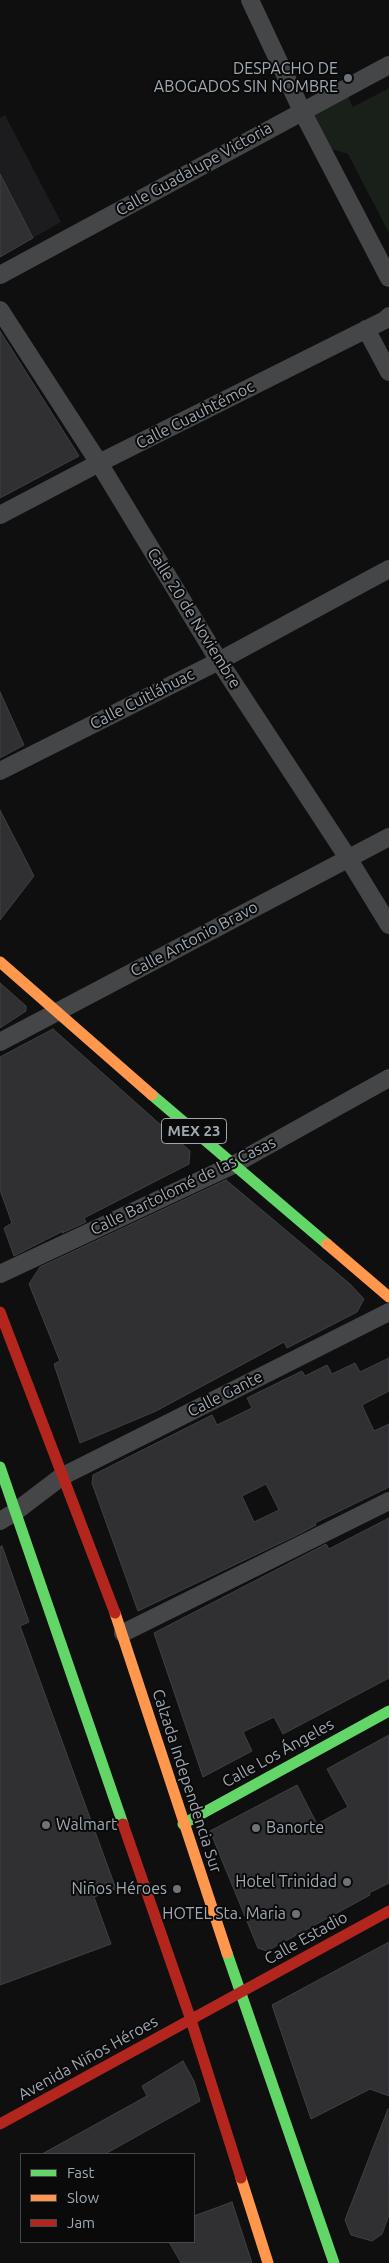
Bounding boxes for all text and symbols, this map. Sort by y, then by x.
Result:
place label: DESPACHO DE ABOGADOS SIN NOMBRE [154,59,338,97]
marker: DESPACHO DE ABOGADOS SIN NOMBRE [342,72,354,84]
street label: Calle Guadalupe Victoria [113,118,275,220]
street label: Calle Cuauhtémoc [133,377,257,453]
street label: Calle 20 de Noviembre [143,544,245,692]
street label: Calle Cuitláhuac [87,665,197,733]
street label: Calle Antonio Bravo [127,897,261,981]
road number: MEX 23 [162,1118,226,1144]
street label: Calle Bartolomé de las Casas [87,1133,279,1239]
street label: Calle Gante [184,1367,266,1421]
street label: Calzada Independencia Sur [148,1687,226,1875]
street label: Calle Los Ángeles [219,1714,337,1792]
place label: Walmart [56,1815,117,1835]
place label: Banorte [266,1818,324,1838]
marker: Walmart [40,1819,52,1831]
marker: Banorte [250,1822,262,1834]
place label: Hotel Trinidad [235,1872,337,1892]
marker: Hotel Trinidad [341,1876,353,1888]
place label: Niños Héroes [71,1879,167,1899]
marker: Niños Héroes [171,1883,183,1895]
place label: HOTEL Sta. Maria [162,1904,286,1924]
street label: Calle Estadio [261,1907,351,1969]
marker: HOTEL Sta. Maria [290,1908,302,1920]
street label: Avenida Niños Héroes [15,2012,161,2104]
legend [20,2153,195,2243]
text: Fast [67,2164,94,2181]
text: Slow [67,2189,99,2206]
text: Jam [67,2214,95,2231]

